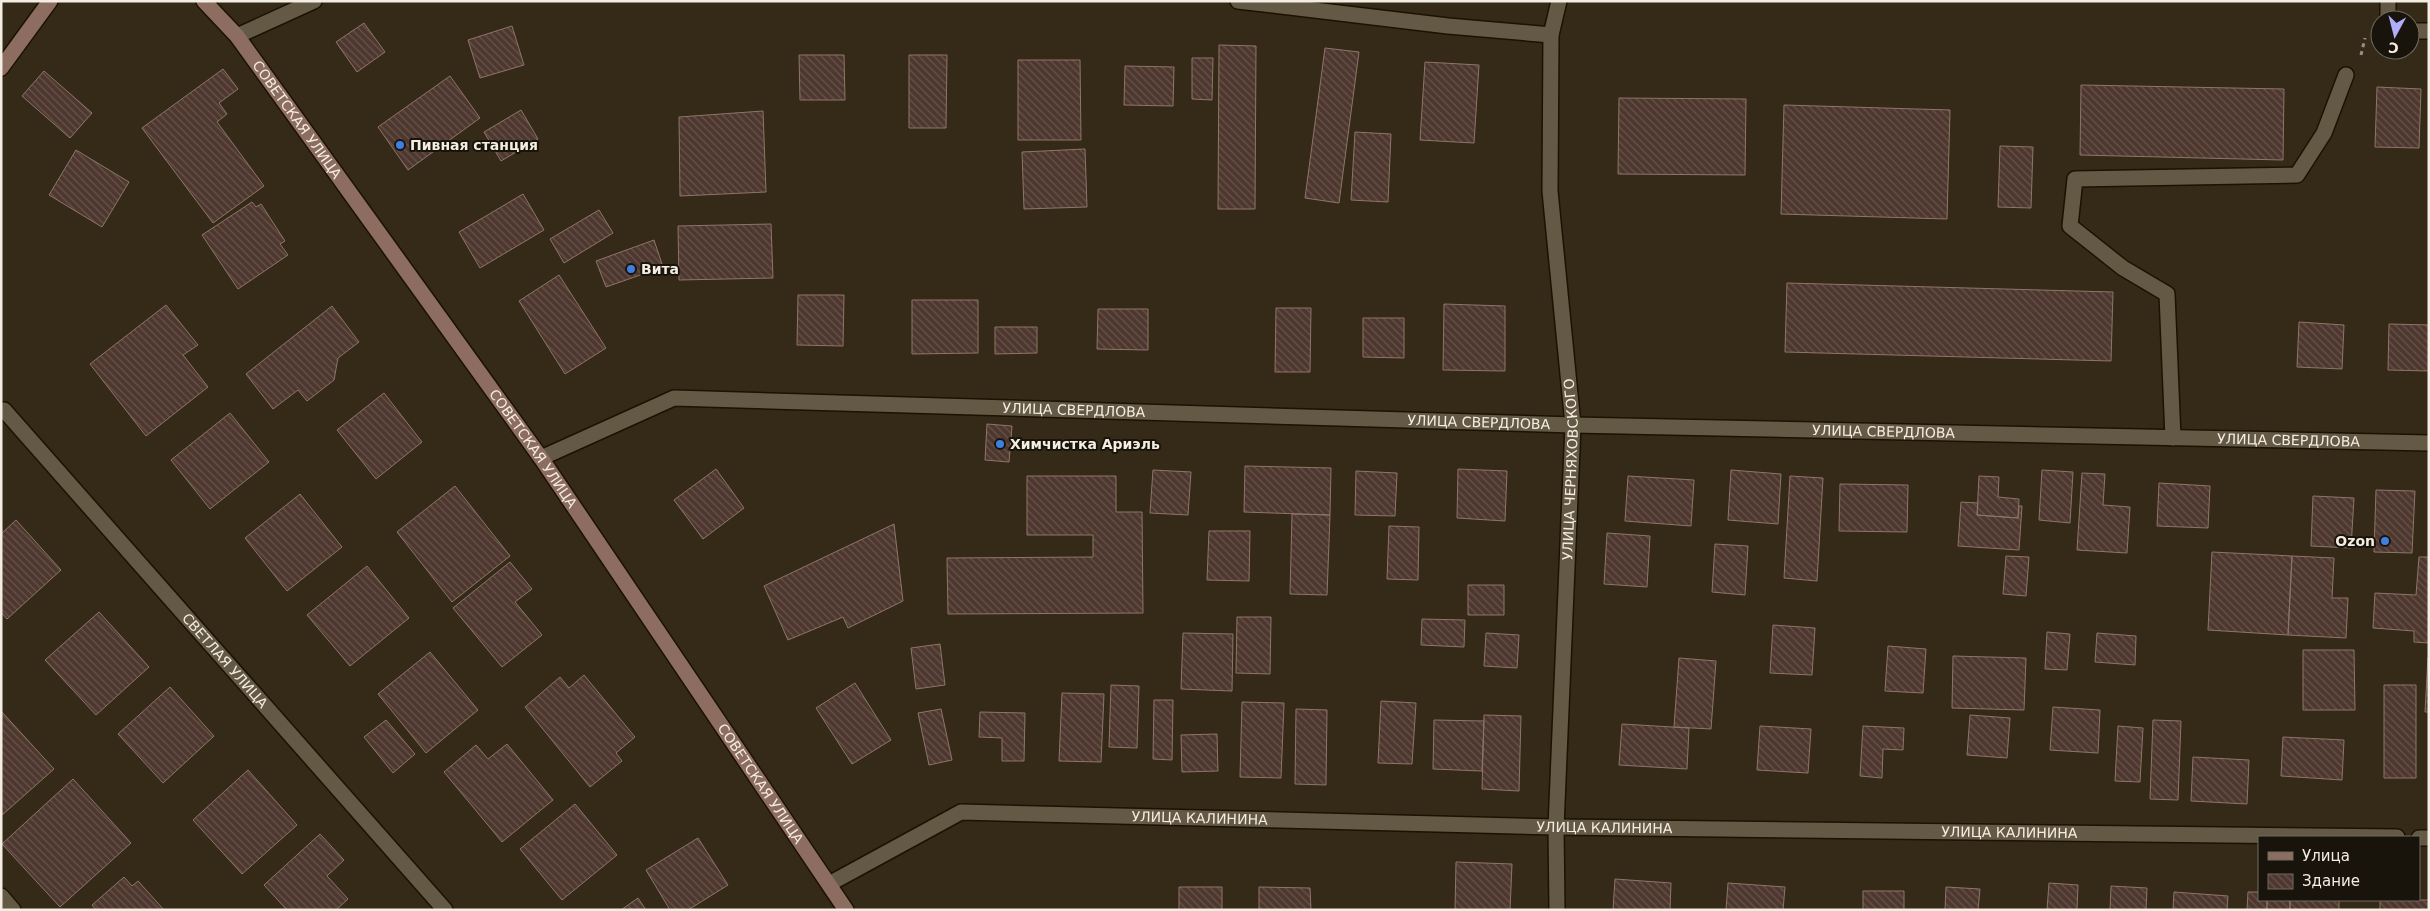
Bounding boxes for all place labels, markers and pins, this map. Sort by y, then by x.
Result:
place label: Пивная станция [410,137,538,153]
marker: Пивная станция [394,139,406,151]
place label: Вита [641,261,679,277]
marker: Вита [625,263,637,275]
place label: Химчистка Ариэль [1010,436,1160,452]
marker: Химчистка Ариэль [994,438,1006,450]
place label: Ozon [2335,533,2375,549]
marker: Ozon [2379,535,2391,547]

